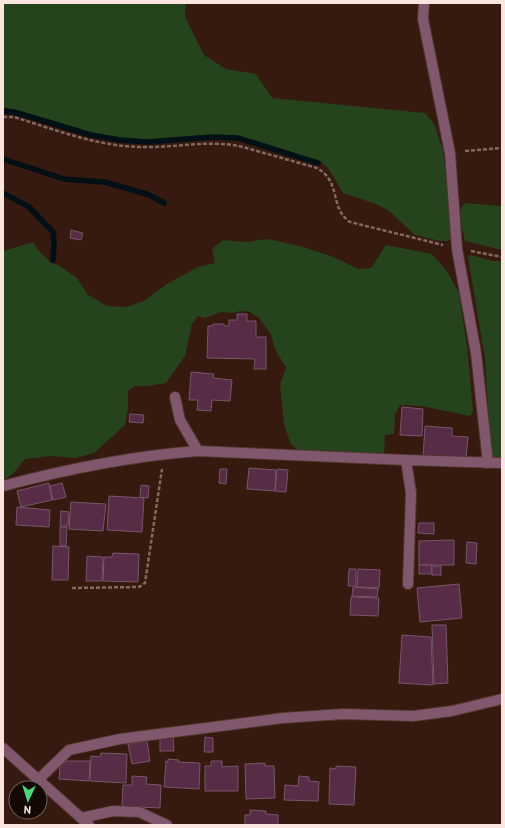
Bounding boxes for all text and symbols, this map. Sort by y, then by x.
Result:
north arrow [8,780,48,820]
text: N [23,803,31,817]

